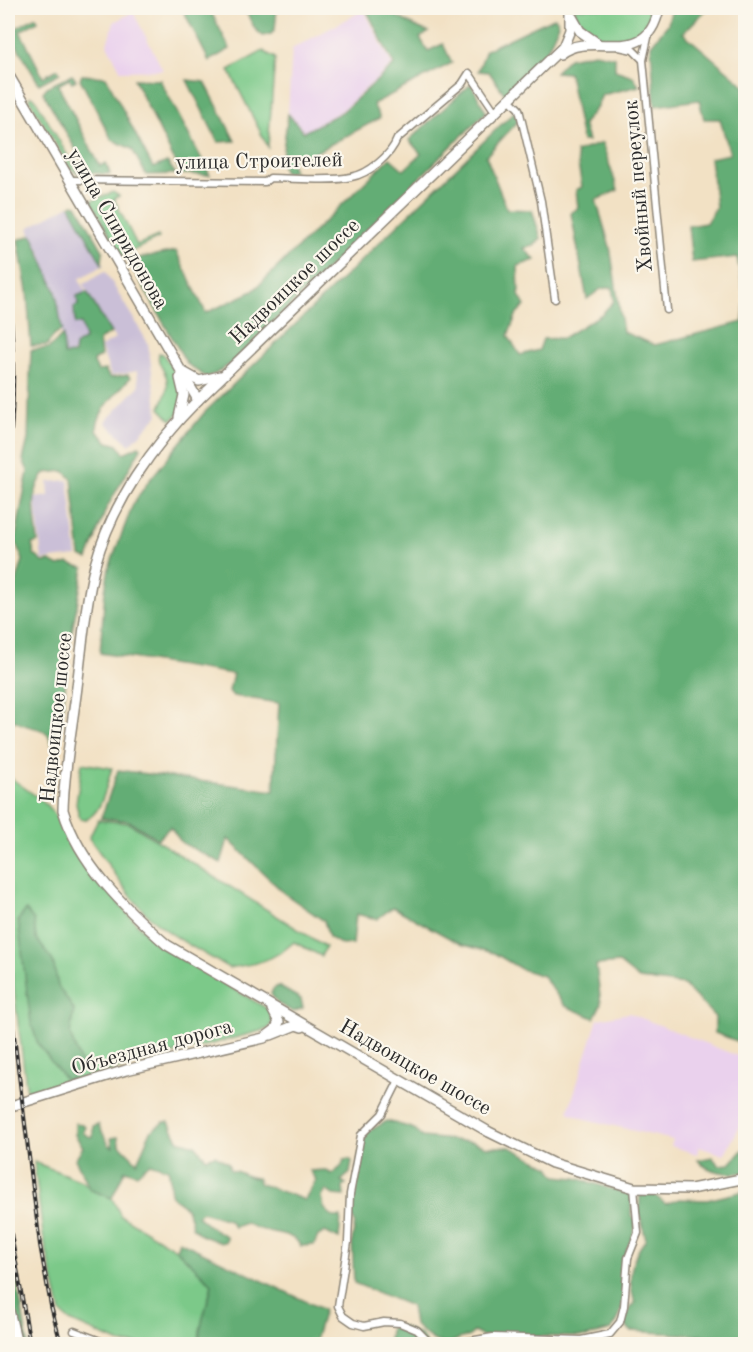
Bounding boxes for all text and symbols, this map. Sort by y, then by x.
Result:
street label: Хвойный переулок [621,98,657,273]
street label: улица Спиридонова [62,145,172,313]
street label: улица Строителей [175,150,343,174]
street label: Надвоицкое шоссе [226,215,364,349]
street label: Надвоицкое шоссе [38,632,76,804]
street label: Объездная дорога [69,1016,235,1080]
street label: Надвоицкое шоссе [336,1016,494,1120]

